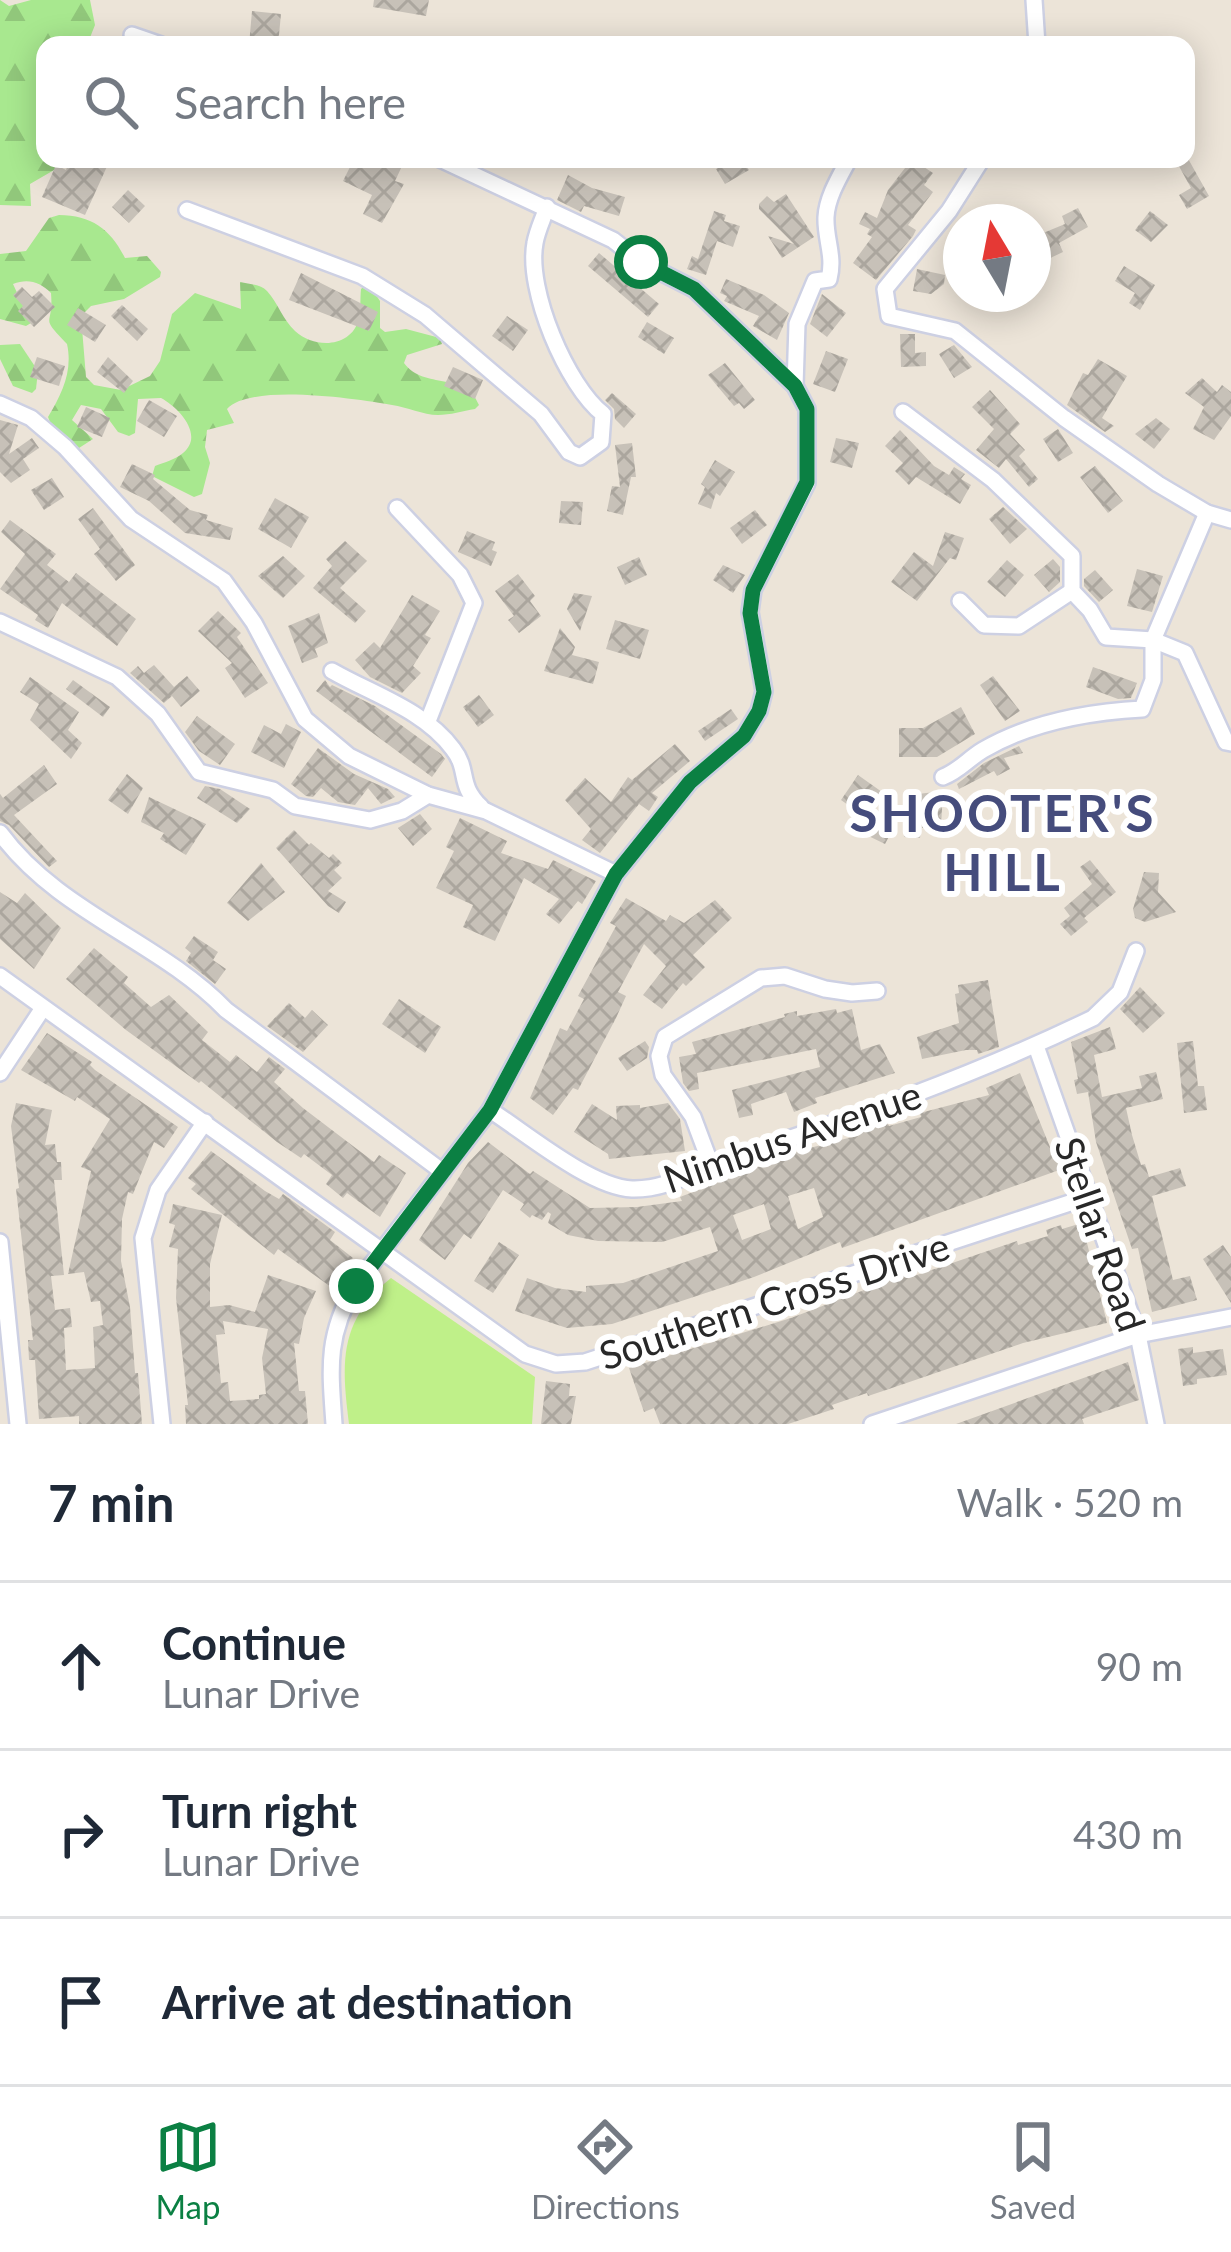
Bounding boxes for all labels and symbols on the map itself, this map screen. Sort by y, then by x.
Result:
north arrow [943,204,1051,312]
route start [614,235,668,289]
district label: SHOOTER'S HILL [850,782,1156,902]
street label: Nimbus Avenue [657,1070,927,1202]
street label: Stellar Road [1046,1131,1156,1337]
street label: Southern Cross Drive [593,1222,955,1378]
route end [329,1259,383,1313]

